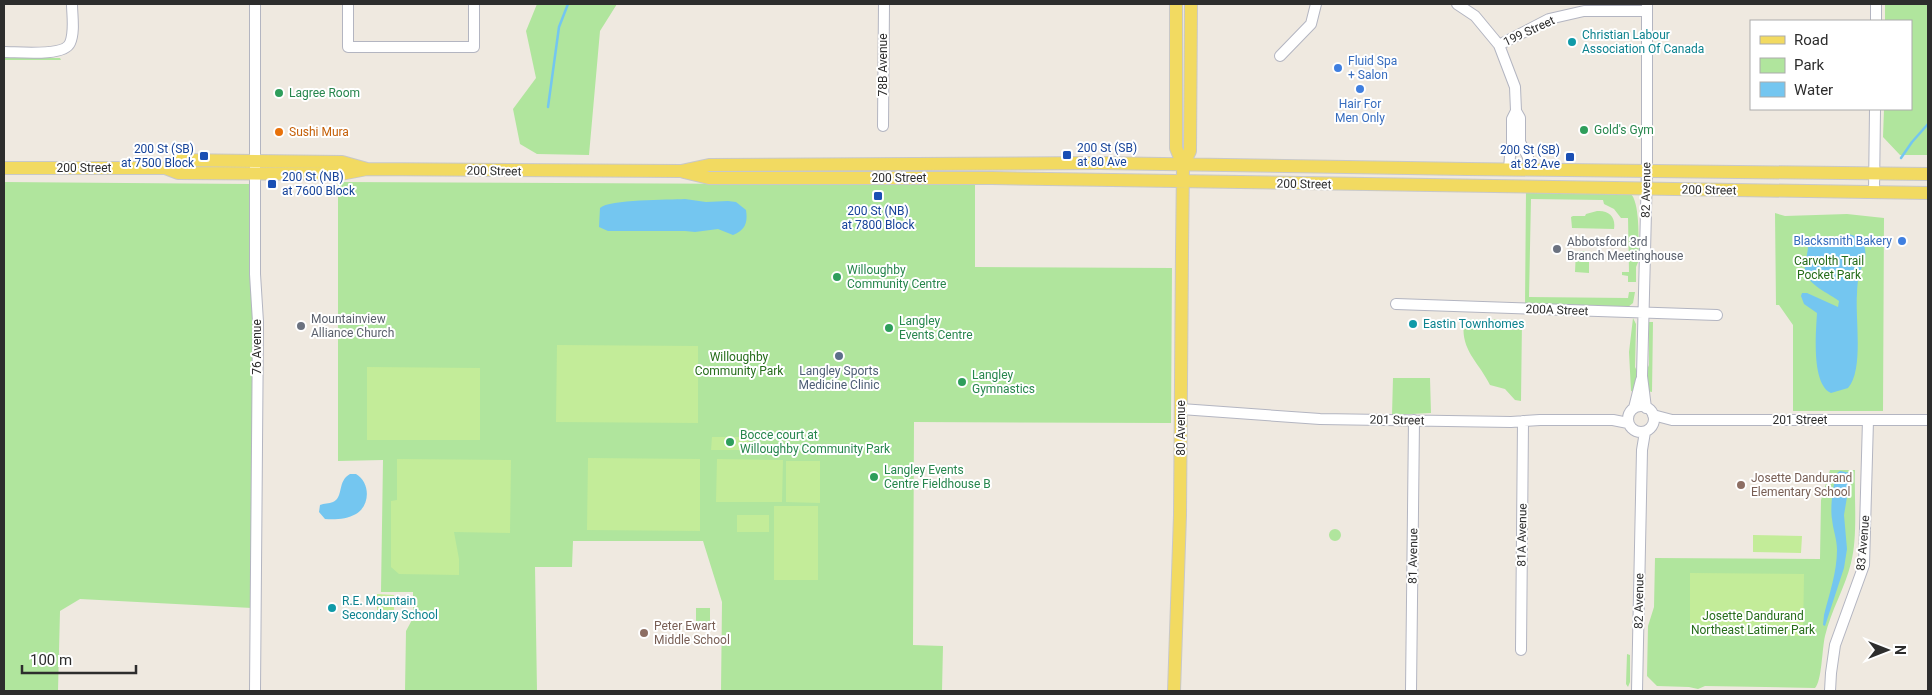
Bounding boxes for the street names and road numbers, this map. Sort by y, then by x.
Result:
street label: 199 Street [1501,13,1557,49]
street label: 78B Avenue [876,33,890,97]
street label: 200 Street [57,161,112,175]
street label: 82 Avenue [1639,162,1653,218]
street label: 200 Street [466,164,522,178]
street label: 200 Street [872,171,927,185]
street label: 200 Street [1276,177,1332,191]
street label: 200 Street [1681,183,1737,197]
street label: 200A Street [1525,302,1589,318]
street label: 76 Avenue [250,319,264,375]
street label: 80 Avenue [1174,400,1188,456]
street label: 201 Street [1369,413,1425,427]
street label: 201 Street [1773,413,1828,427]
street label: 81A Avenue [1514,503,1530,567]
street label: 83 Avenue [1854,515,1872,571]
street label: 81 Avenue [1406,528,1420,584]
street label: 82 Avenue [1632,573,1646,629]

